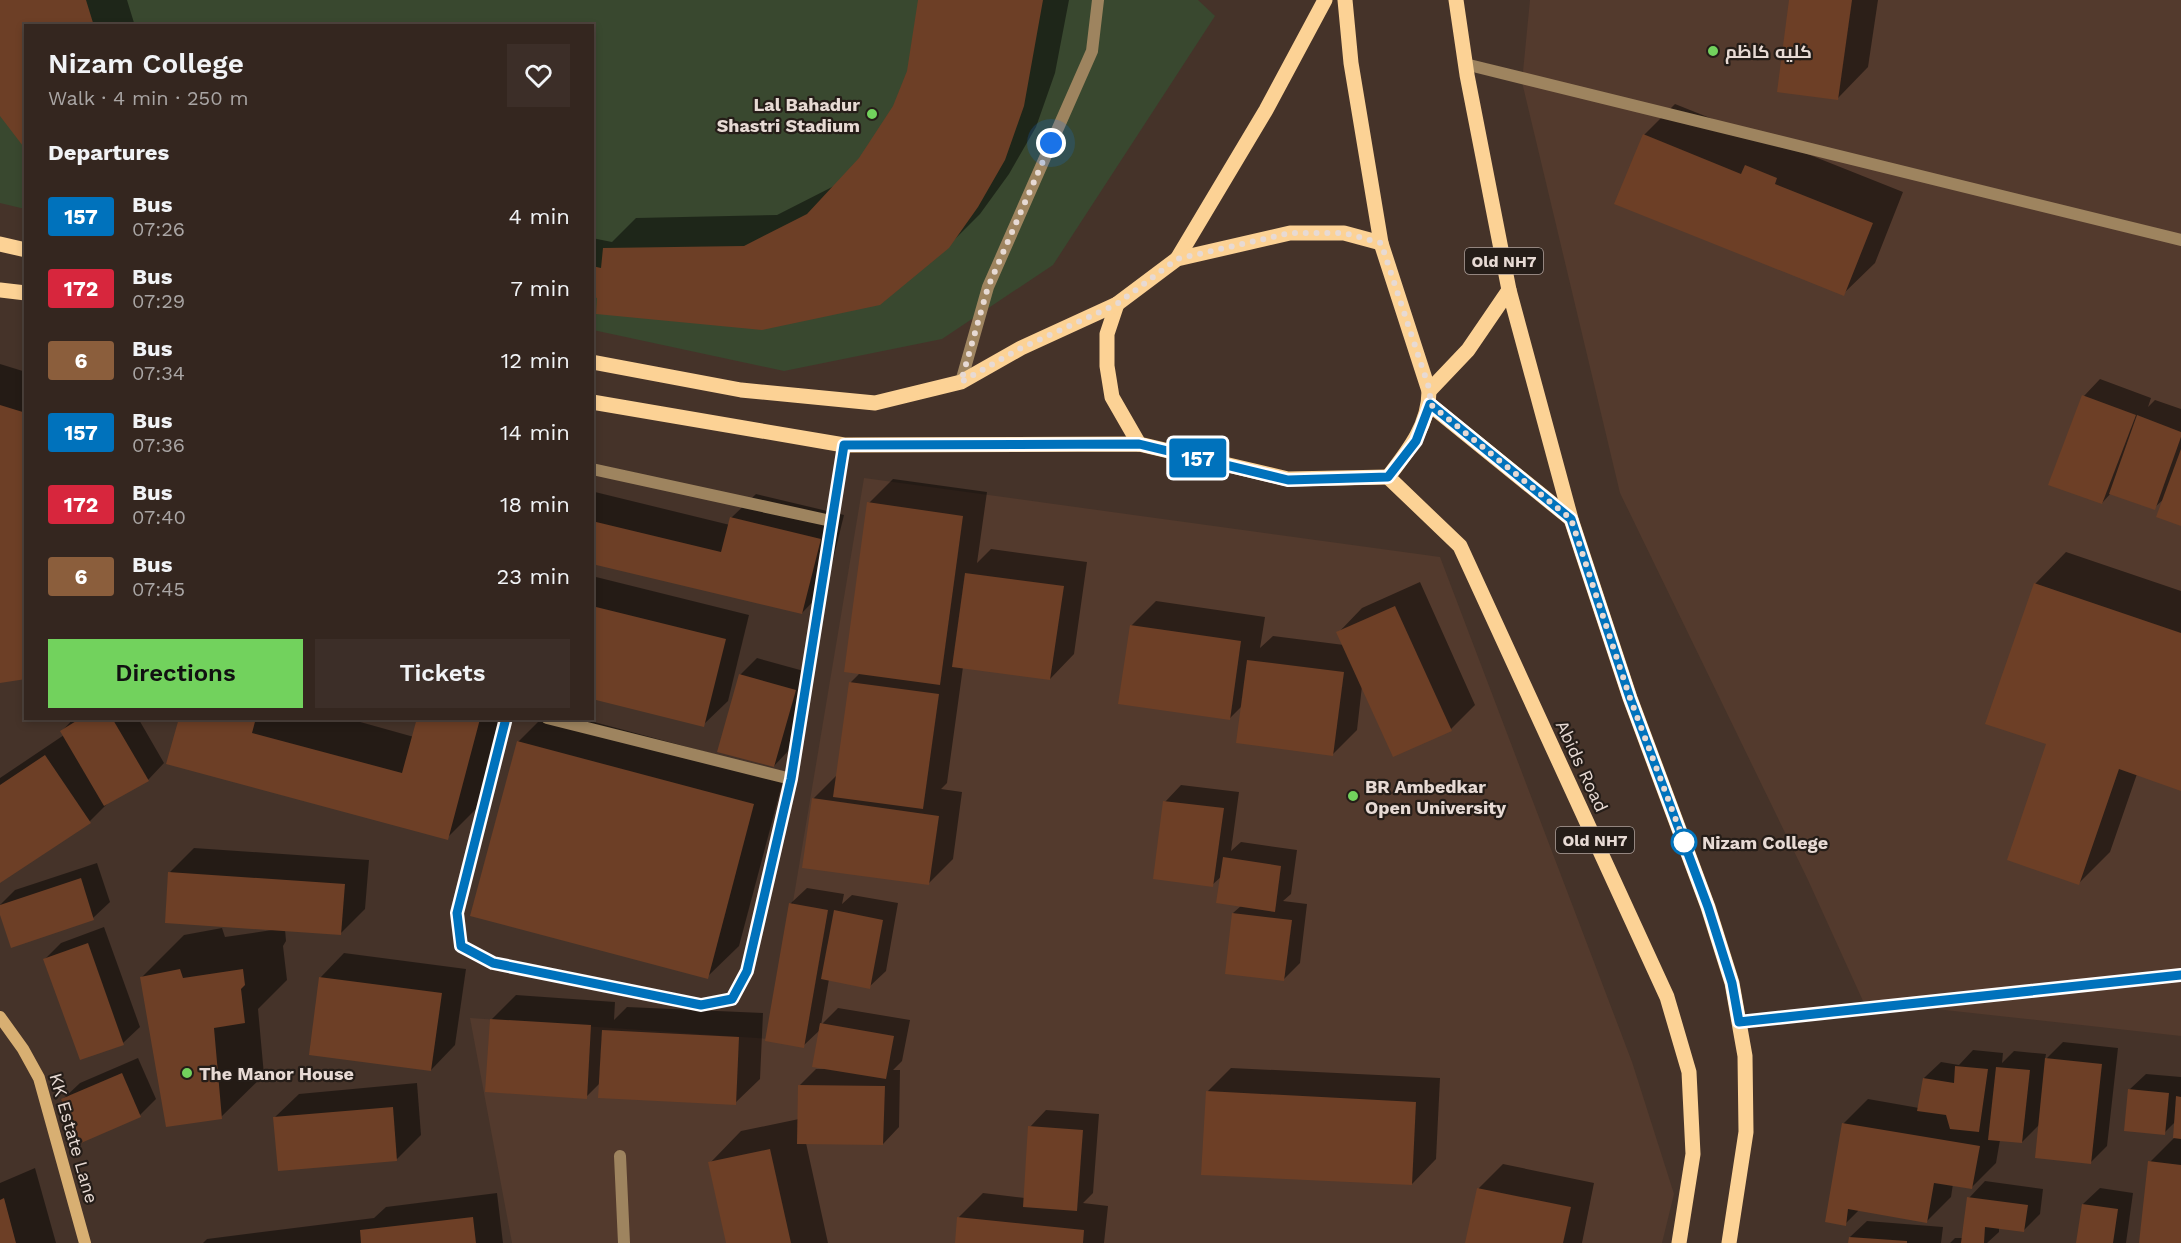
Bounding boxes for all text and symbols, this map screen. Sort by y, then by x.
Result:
place label: كليه كاظم [1725,41,1812,64]
button: heart [507,44,570,107]
marker: كليه كاظم [1706,44,1720,58]
text: Nizam College [48,47,244,80]
text: Walk · 4 min · 250 m [48,86,249,110]
place label: Lal Bahadur Shastri Stadium [717,94,860,136]
marker: Lal Bahadur Shastri Stadium [865,107,879,121]
your location [1036,128,1066,158]
text: Departures [48,140,169,165]
text: Bus [132,192,172,217]
text: 157 [64,204,98,229]
text: 4 min [509,204,570,229]
text: 07:26 [132,217,185,241]
road number: Old NH7 [1465,248,1543,274]
text: Bus [132,264,172,289]
text: 172 [64,276,98,301]
text: 7 min [510,276,570,301]
text: 07:29 [132,289,185,313]
text: Bus [132,336,172,361]
text: 6 [75,348,87,373]
text: 12 min [501,348,570,373]
text: 07:34 [132,361,185,385]
text: Bus [132,408,172,433]
text: 157 [64,420,98,445]
text: 14 min [500,420,570,445]
text: 07:36 [132,433,185,457]
line badge: 157 [1164,438,1232,478]
text: 157 [1181,446,1215,471]
text: Bus [132,480,172,505]
text: 172 [64,492,98,517]
text: 18 min [500,492,570,517]
text: 07:40 [132,505,186,529]
text: Bus [132,552,172,577]
text: 6 [75,564,87,589]
text: 23 min [496,564,570,589]
text: 07:45 [132,577,185,601]
button: Directions [48,639,303,708]
button: Tickets [315,639,570,708]
street label: Abids Road [1552,717,1612,815]
place label: BR Ambedkar Open University [1365,776,1507,818]
marker: BR Ambedkar Open University [1346,789,1360,803]
road number: Old NH7 [1556,827,1634,853]
marker: Nizam College [1671,829,1697,855]
place label: Nizam College [1702,832,1828,853]
place label: The Manor House [199,1063,354,1084]
marker: The Manor House [180,1066,194,1080]
street label: KK Estate Lane [45,1071,103,1205]

